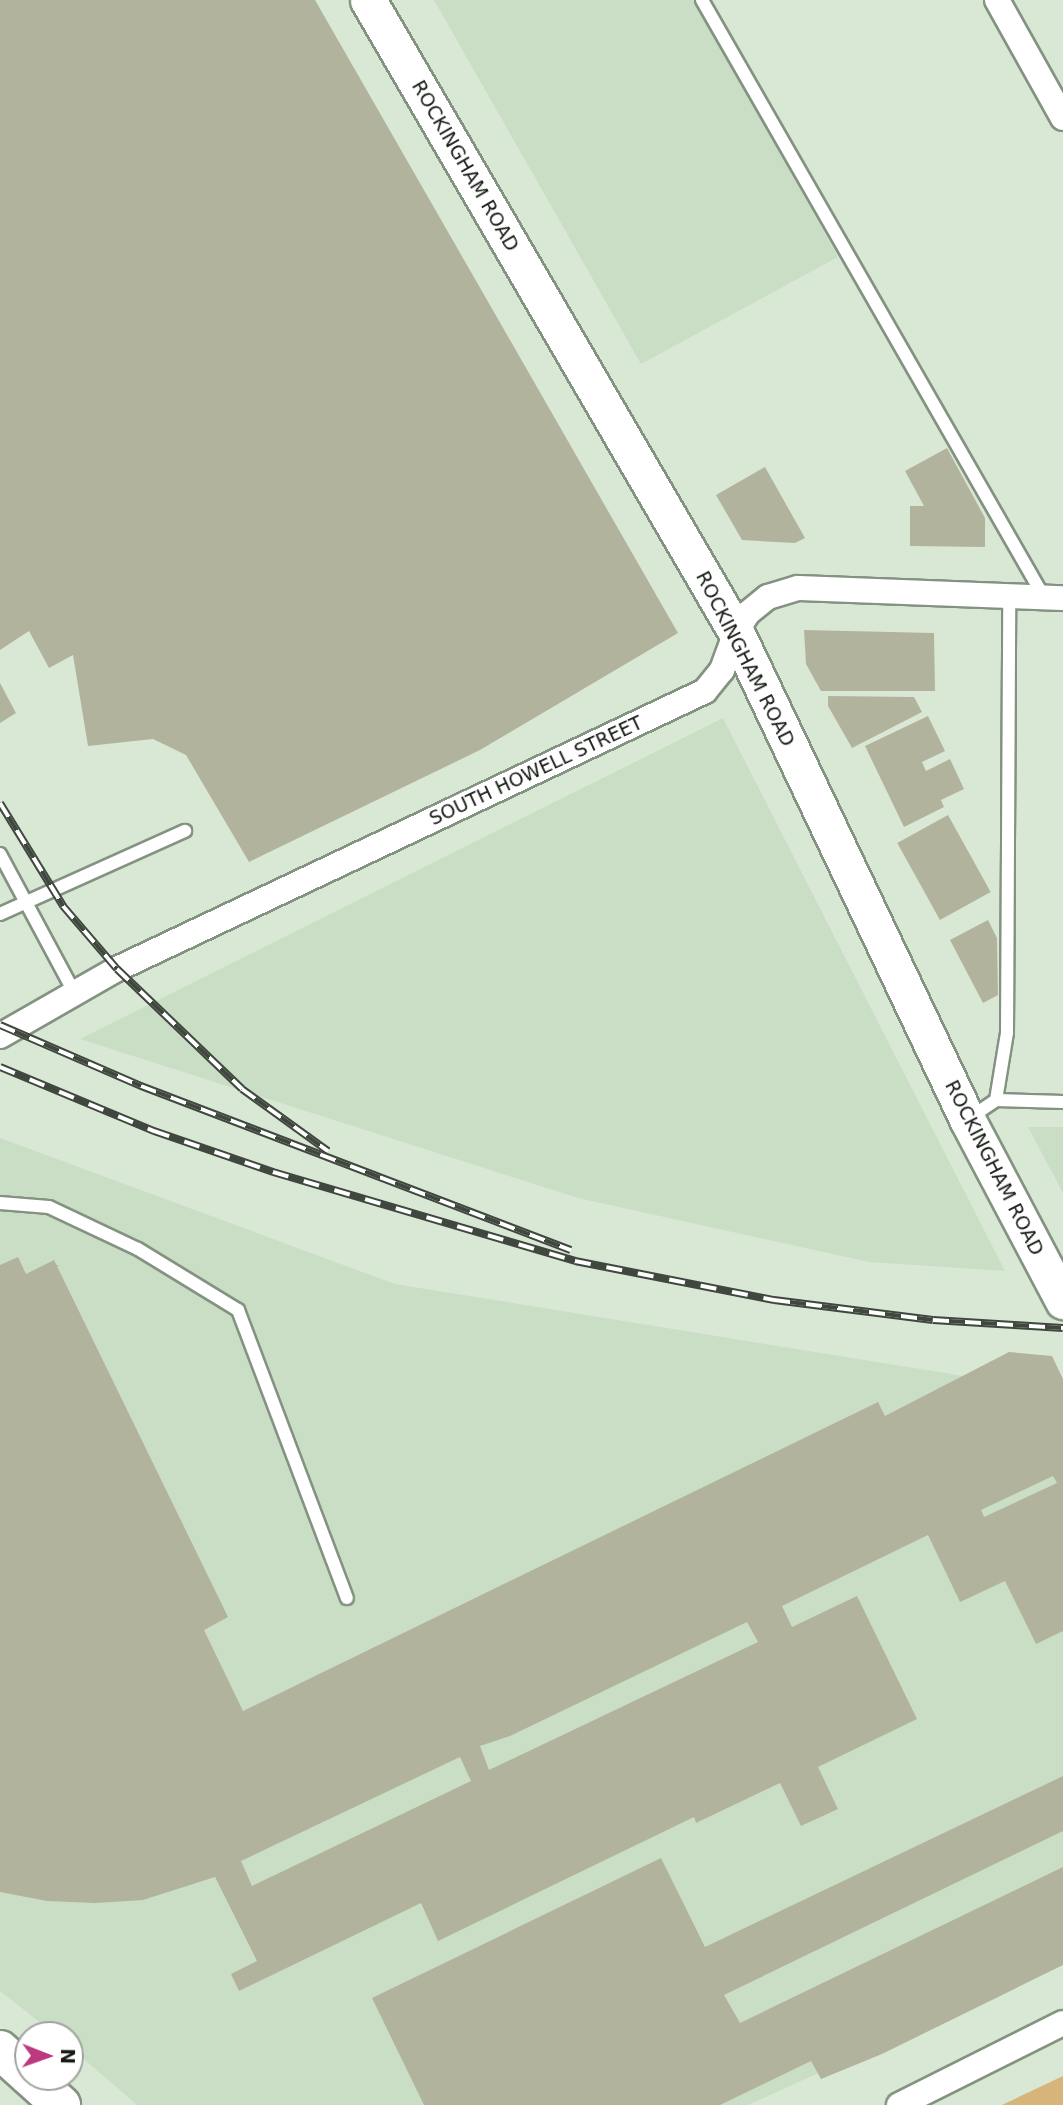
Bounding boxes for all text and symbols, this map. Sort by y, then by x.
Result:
street label: ROCKINGHAM ROAD [407,76,523,256]
street label: ROCKINGHAM ROAD [691,568,799,750]
street label: SOUTH HOWELL STREET [426,712,646,830]
street label: ROCKINGHAM ROAD [940,1077,1048,1259]
north arrow [14,2021,84,2091]
text: N [57,2048,79,2064]

